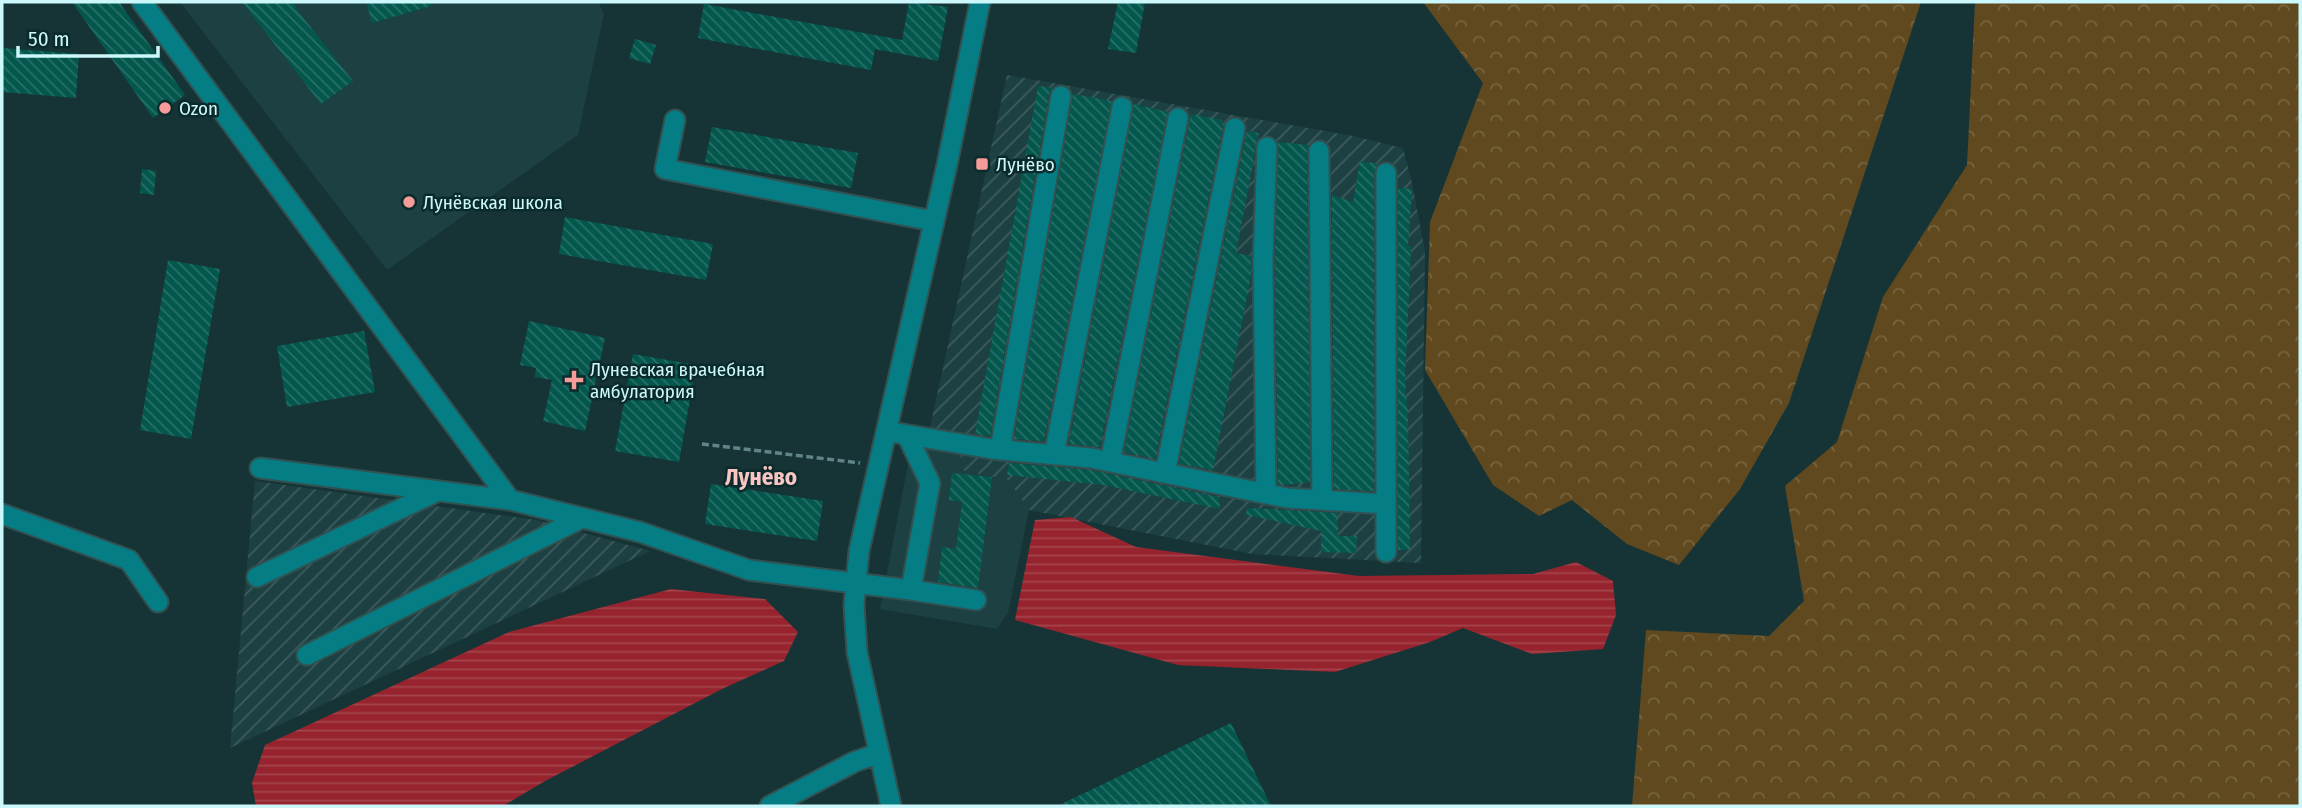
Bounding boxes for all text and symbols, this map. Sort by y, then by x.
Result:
scale bar [18,14,158,58]
text: 50 m [28,26,70,52]
place label: Ozon [179,97,218,120]
marker: Ozon [157,100,173,116]
place label: Лунёво [996,153,1055,176]
marker: Лунёво [974,156,990,172]
place label: Лунёвская школа [423,191,563,214]
marker: Лунёвская школа [401,194,417,210]
place label: Луневская врачебная амбулатория [590,358,765,403]
marker: Луневская врачебная амбулатория [564,370,584,390]
district label: Лунёво [725,463,797,491]

